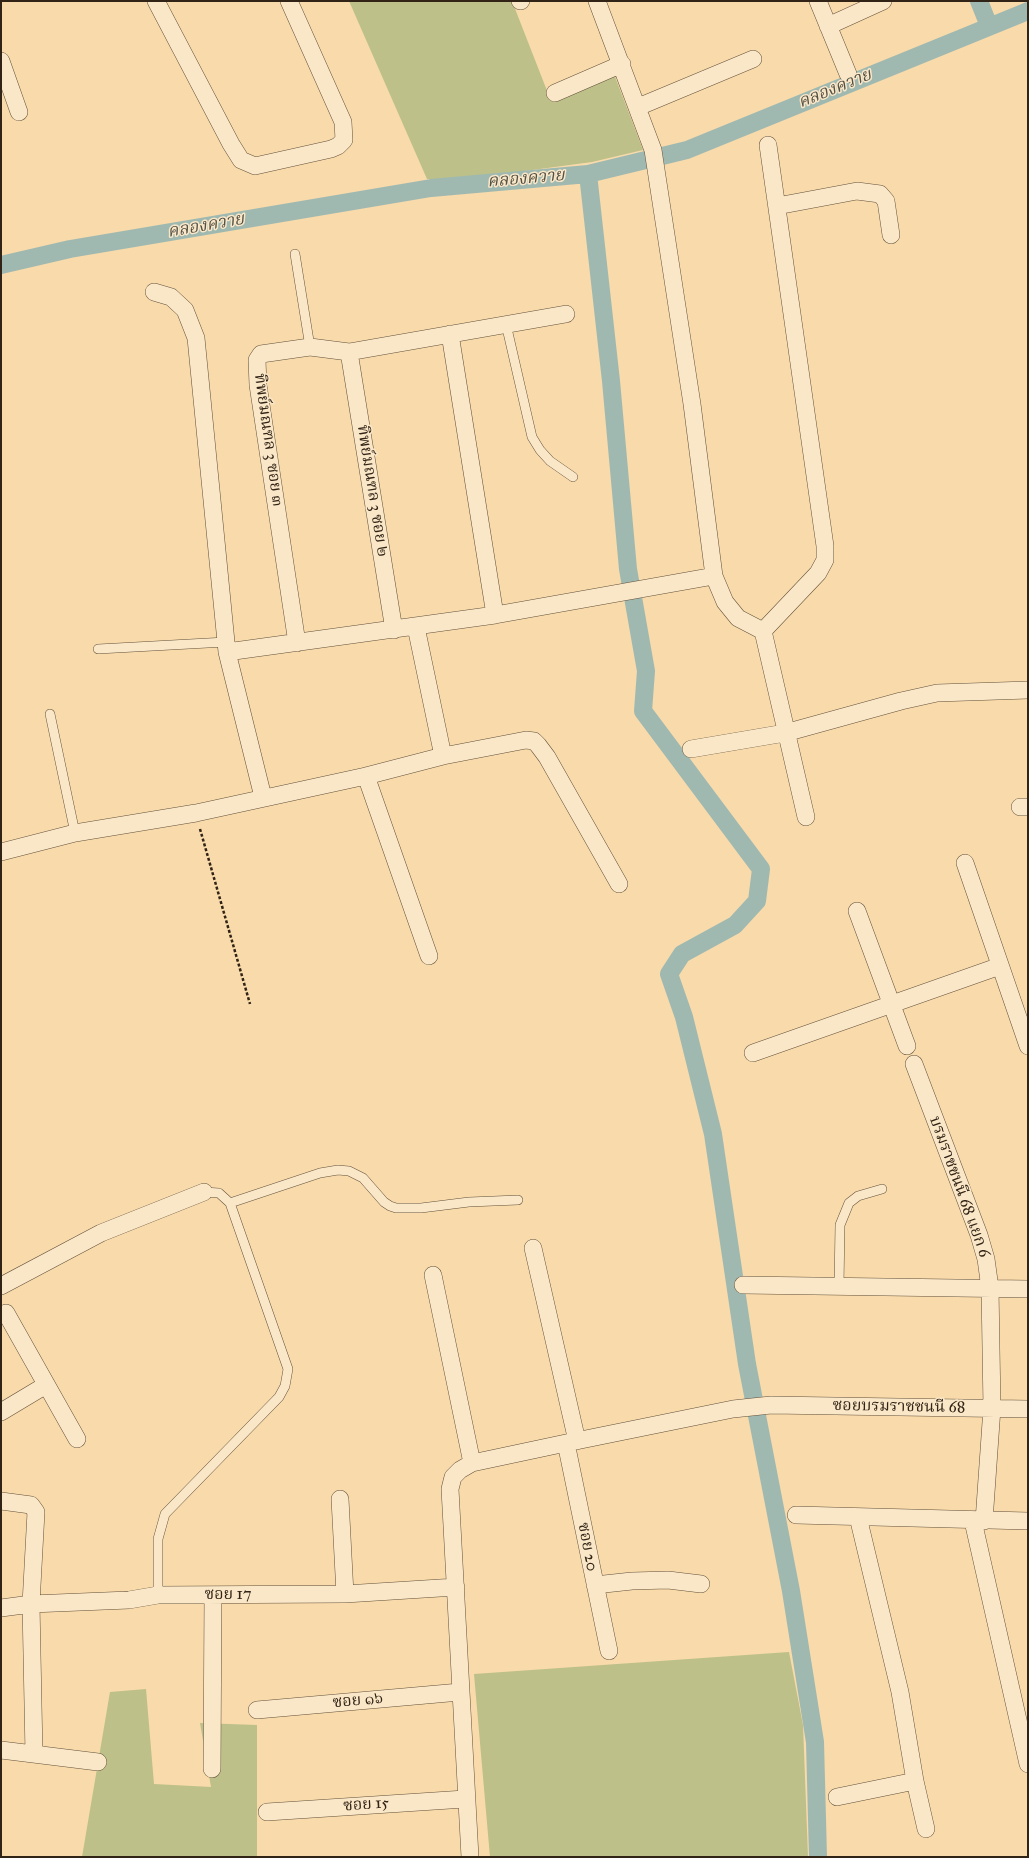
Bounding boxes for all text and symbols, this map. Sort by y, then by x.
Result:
water label: คลองควาย [795,65,875,113]
water label: คลองควาย [487,165,565,193]
water label: คลองควาย [166,209,246,243]
street label: ทิพย์มณฑล 3 ซอย ๓ [249,372,287,508]
street label: ทิพย์มณฑล 3 ซอย ๒ [352,424,392,558]
street label: บรมราชชนนี 68 แยก 6 [925,1114,993,1260]
street label: ซอยบรมราชชนนี 68 [833,1396,965,1418]
street label: ซอย 20 [573,1521,601,1573]
street label: ซอย 17 [205,1585,251,1605]
street label: ซอย ๑๖ [332,1689,384,1713]
street label: ซอย 15 [343,1794,389,1816]

